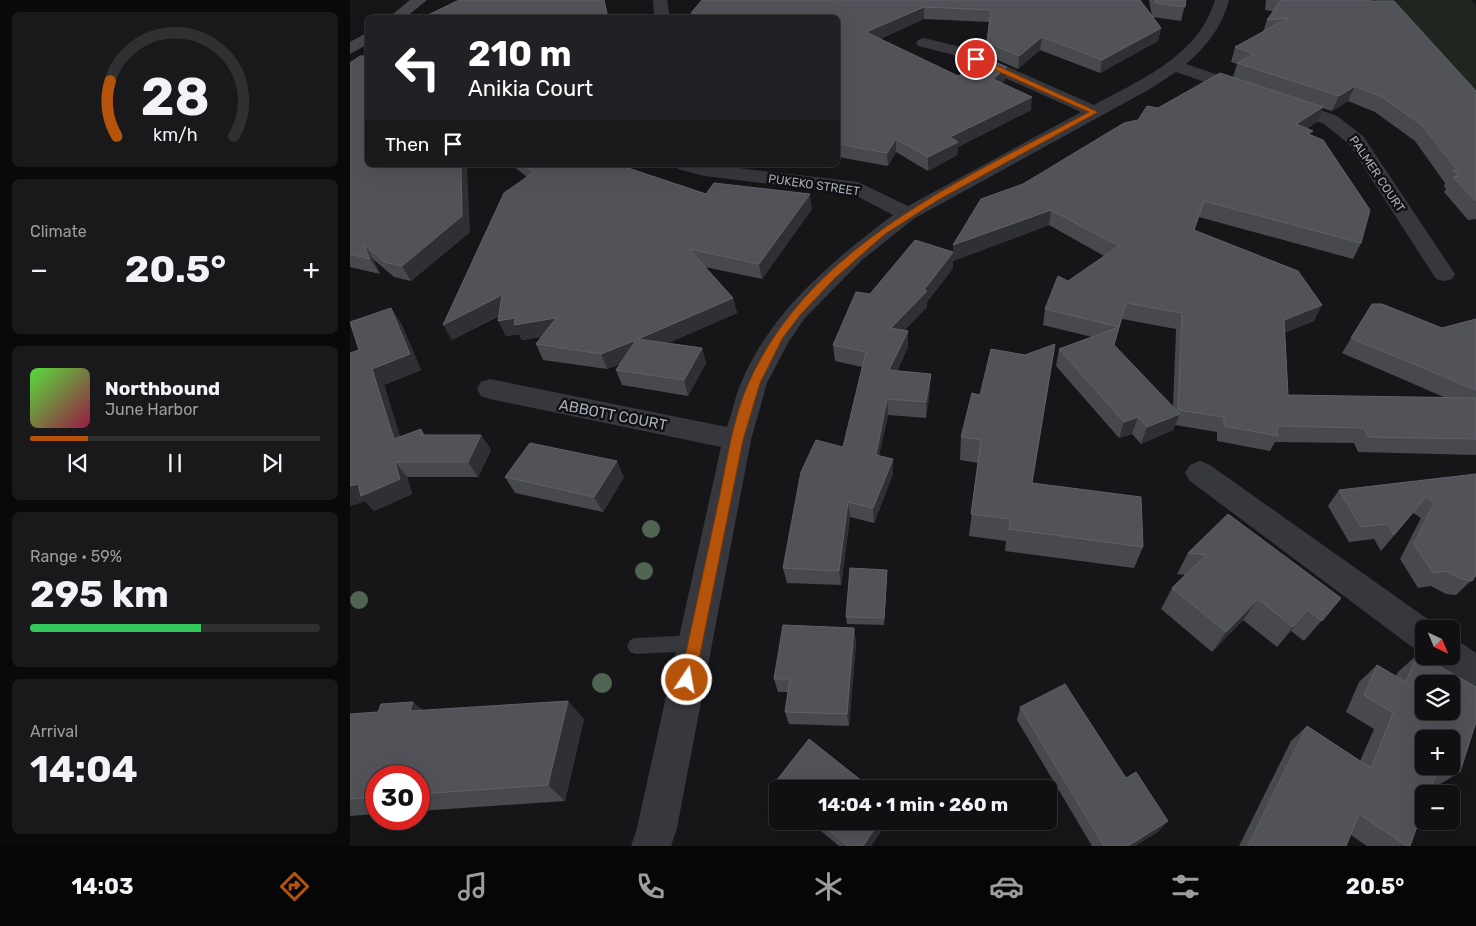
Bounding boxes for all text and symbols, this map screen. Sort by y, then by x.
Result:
text: 210 m [468,33,571,75]
icon: left [385,35,450,100]
pin [955,38,997,80]
icon: arrive [962,45,990,73]
text: 28 [140,66,210,128]
text: Anikia Court [468,75,593,102]
text: km/h [153,124,197,145]
icon: arrive [439,130,467,158]
text: Then [385,133,429,156]
street label: PALMER COURT [1346,133,1408,215]
street label: PUKEKO STREET [767,172,861,198]
text: Climate [30,222,87,241]
text: 20.5° [125,246,226,292]
text: − [30,253,48,286]
text: + [303,253,320,286]
text: Northbound [105,377,220,400]
street label: ABBOTT COURT [557,396,669,434]
text: June Harbor [105,400,198,419]
icon: previous [64,449,92,477]
icon: pause [161,449,189,477]
icon: next [258,449,286,477]
text: Range · 59% [30,547,122,566]
text: 295 km [30,571,169,617]
north arrow [1415,620,1460,665]
map controls [1415,620,1460,830]
position arrow [660,653,712,705]
button: layers [1415,675,1460,720]
text: Arrival [30,722,78,741]
button: + [1415,730,1460,775]
text: 14:04 [30,746,138,792]
speed limit sign: 30 [365,765,430,830]
button: − [1415,785,1460,830]
text: 14:04 · 1 min · 260 m [818,793,1008,816]
icon: directions [277,869,312,904]
icon: music [455,869,490,904]
icon: phone [633,869,668,904]
icon: climate [811,869,846,904]
icon: car [989,869,1024,904]
icon: filters [1168,869,1203,904]
text: 14:03 [72,873,133,900]
text: 20.5° [1346,873,1404,900]

